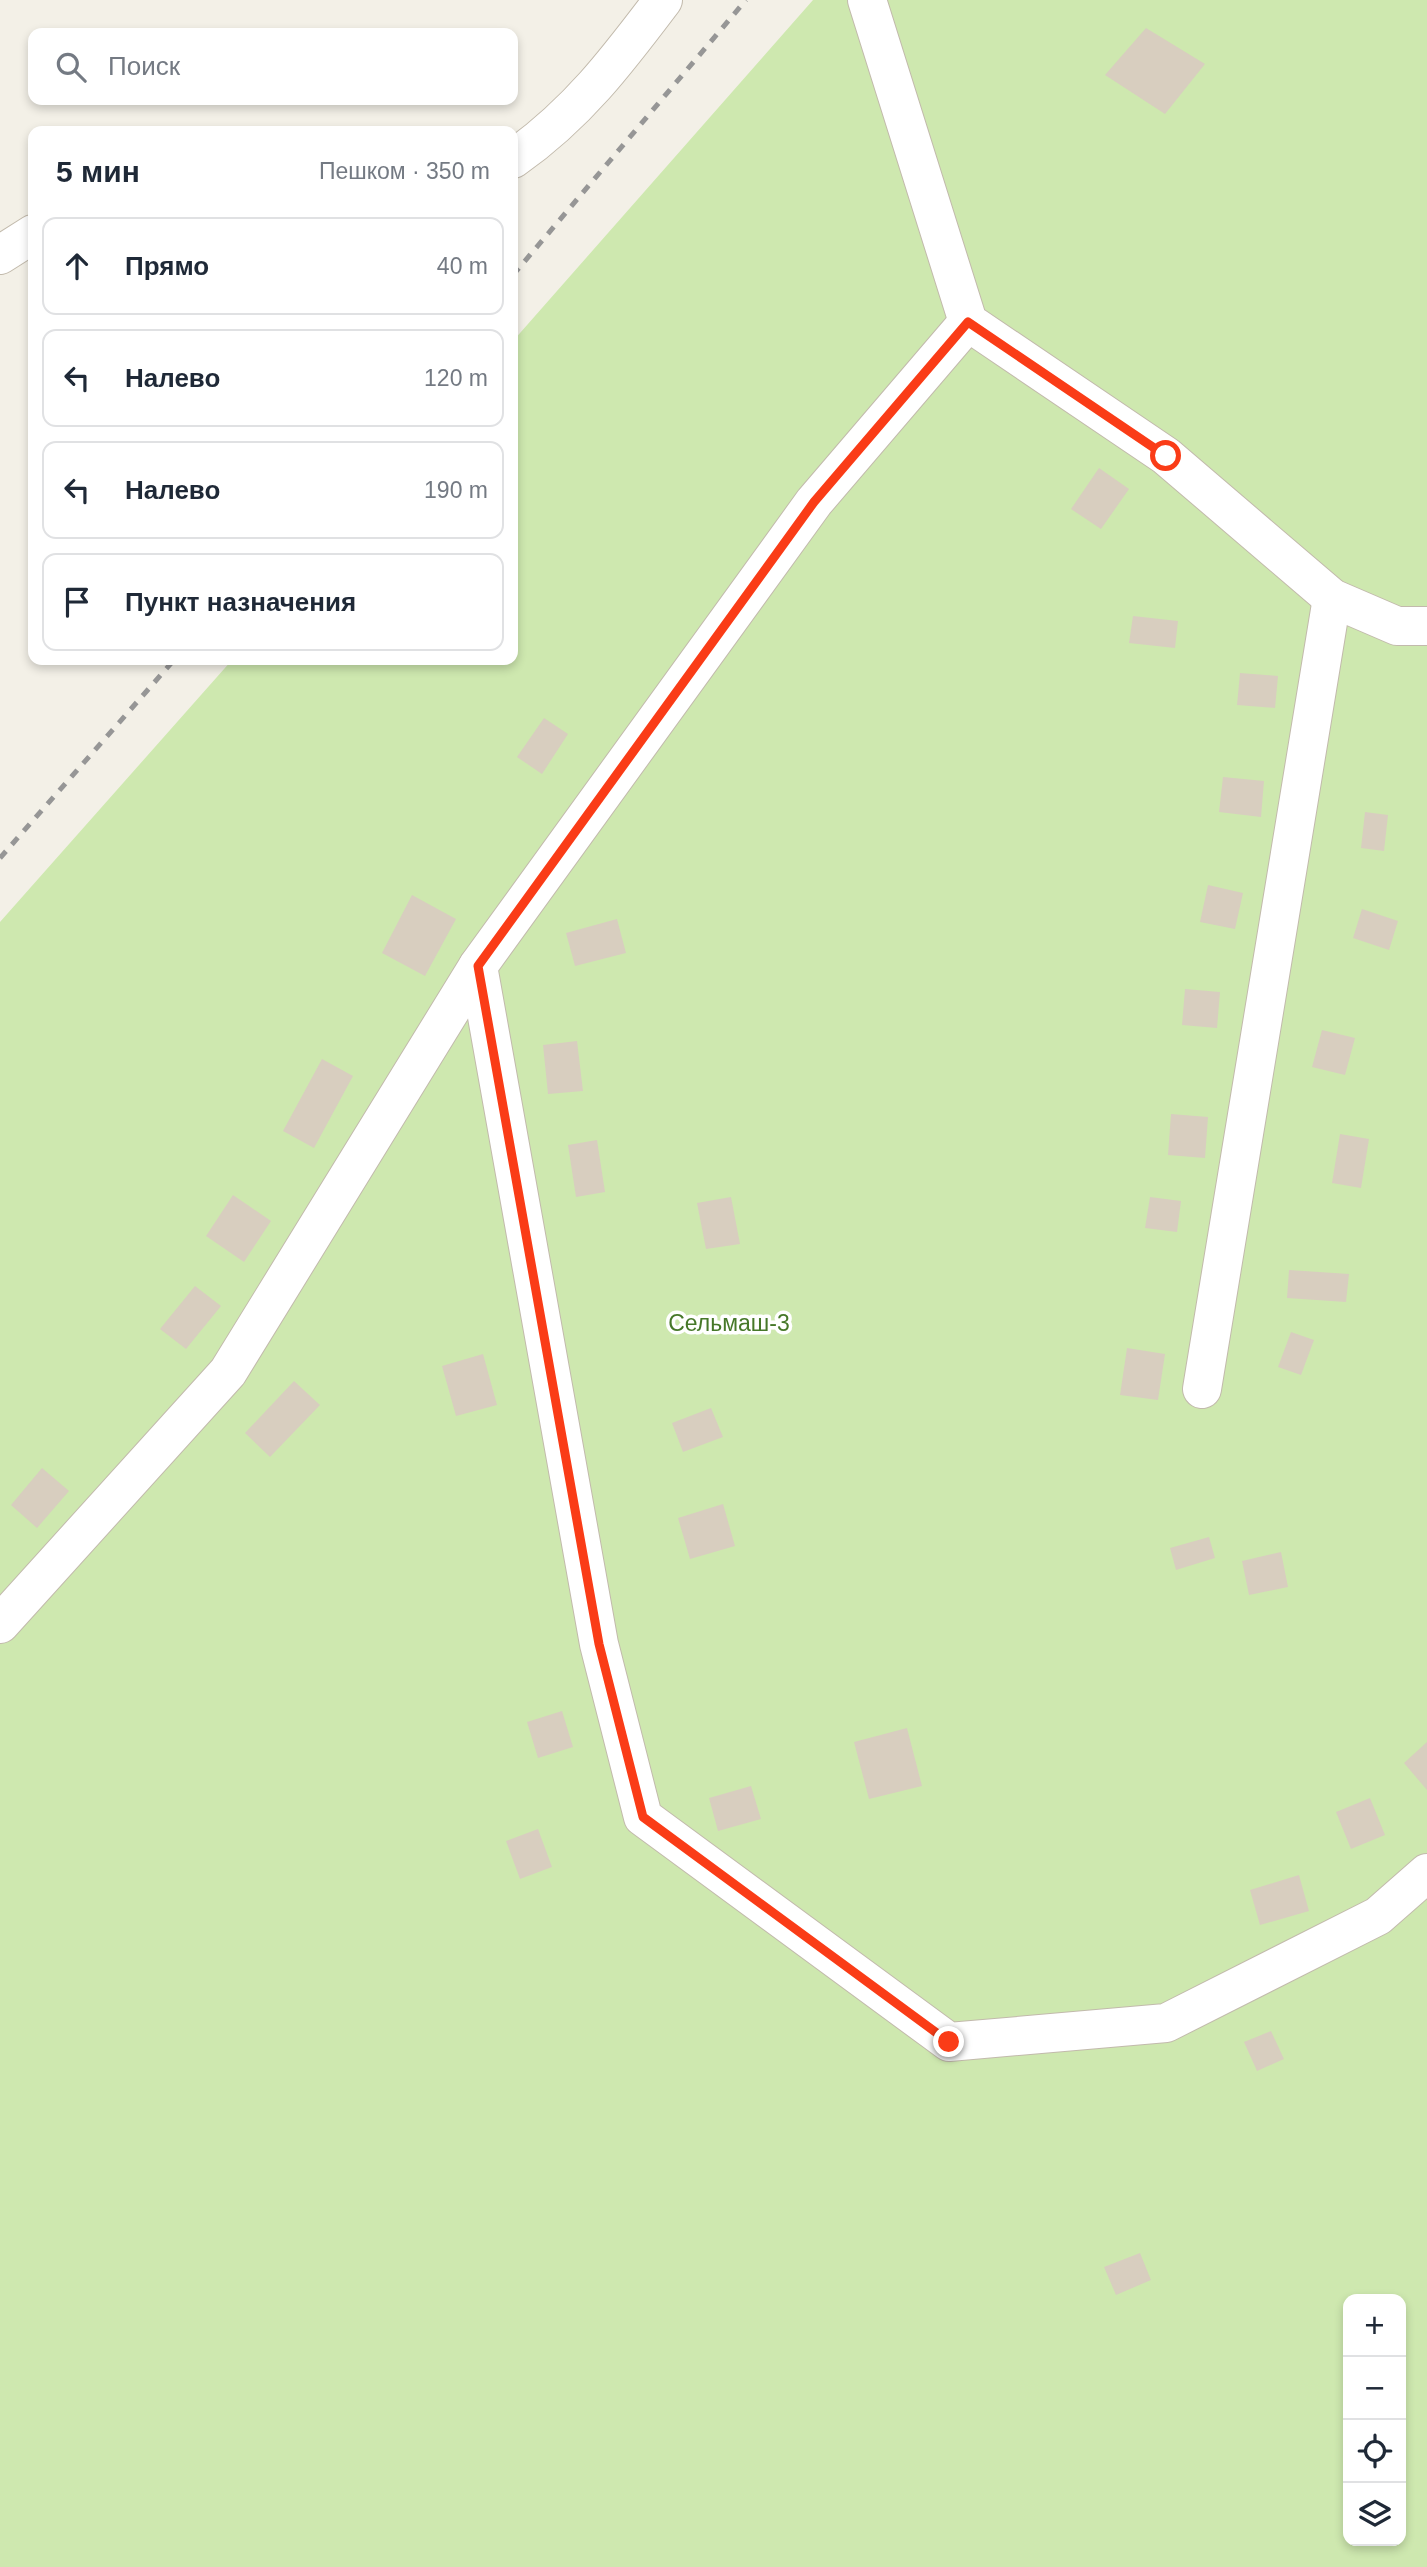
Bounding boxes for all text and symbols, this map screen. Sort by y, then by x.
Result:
search box [28,28,518,105]
icon: search [52,48,90,86]
text: Поиск [108,51,180,81]
text: 5 мин [56,155,140,188]
text: Пешком · 350 m [319,158,490,184]
icon: ahead [58,247,96,285]
text: Прямо [125,251,209,281]
text: 40 m [437,253,488,279]
icon: left [58,359,96,397]
text: Налево [125,363,220,393]
text: 120 m [424,365,488,391]
route start [1150,440,1181,471]
icon: left [58,471,96,509]
text: Налево [125,475,220,505]
text: 190 m [424,477,488,503]
icon: arrive [58,583,96,621]
text: Пункт назначения [125,587,356,617]
park label: Сельмаш-3 [668,1310,790,1336]
route end [933,2026,964,2057]
map controls [1343,2294,1406,2546]
button: + [1343,2294,1406,2357]
button: − [1343,2357,1406,2420]
button: locate [1343,2420,1406,2483]
button: layers [1343,2483,1406,2546]

